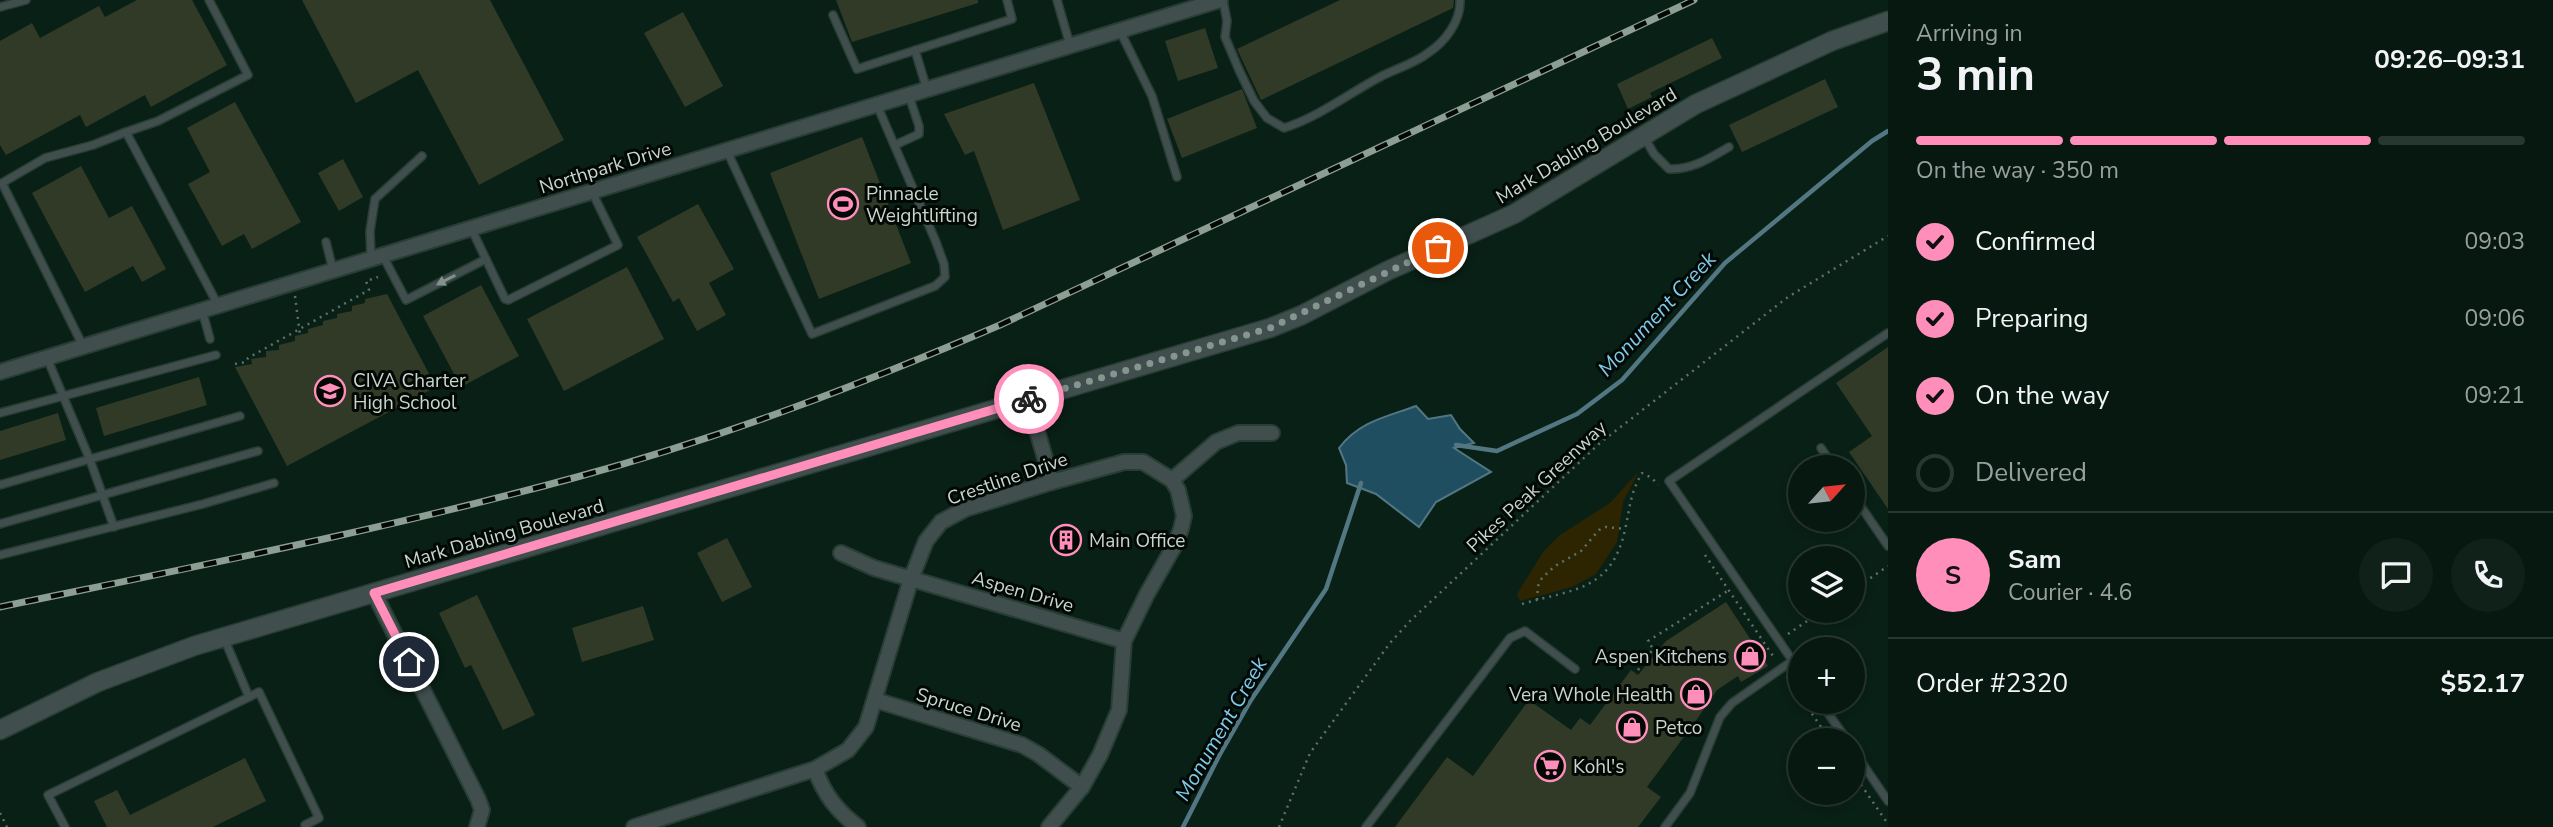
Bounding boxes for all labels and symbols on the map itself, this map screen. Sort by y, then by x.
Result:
street label: Mark Dabling Boulevard [1491,82,1682,210]
street label: Northpark Drive [536,136,674,200]
place label: Pinnacle Weightlifting [866,181,978,229]
sports icon: Pinnacle Weightlifting [826,187,860,221]
pin [1408,218,1468,278]
water label: Monument Creek [1592,245,1723,383]
one-way arrow [436,274,456,285]
courier [994,364,1064,434]
place label: CIVA Charter High School [353,368,466,416]
school or university icon: CIVA Charter High School [313,374,347,408]
street label: Pikes Peak Greenway [1461,415,1613,559]
street label: Crestline Drive [943,446,1071,512]
north arrow [1788,455,1866,532]
street label: Mark Dabling Boulevard [401,493,607,575]
building icon: Main Office [1049,523,1083,557]
place label: Main Office [1089,528,1185,554]
street label: Aspen Drive [969,565,1077,619]
pin [379,632,439,692]
shop icon: Aspen Kitchens [1733,639,1767,673]
place label: Aspen Kitchens [1595,644,1727,670]
water label: Monument Creek [1168,652,1274,806]
shop icon: Vera Whole Health [1679,677,1713,711]
street label: Spruce Drive [913,682,1025,738]
place label: Vera Whole Health [1508,682,1673,708]
shop icon: Petco [1615,710,1649,744]
place label: Petco [1655,715,1702,741]
supermarket icon: Kohl's [1533,749,1567,783]
place label: Kohl's [1573,754,1624,780]

